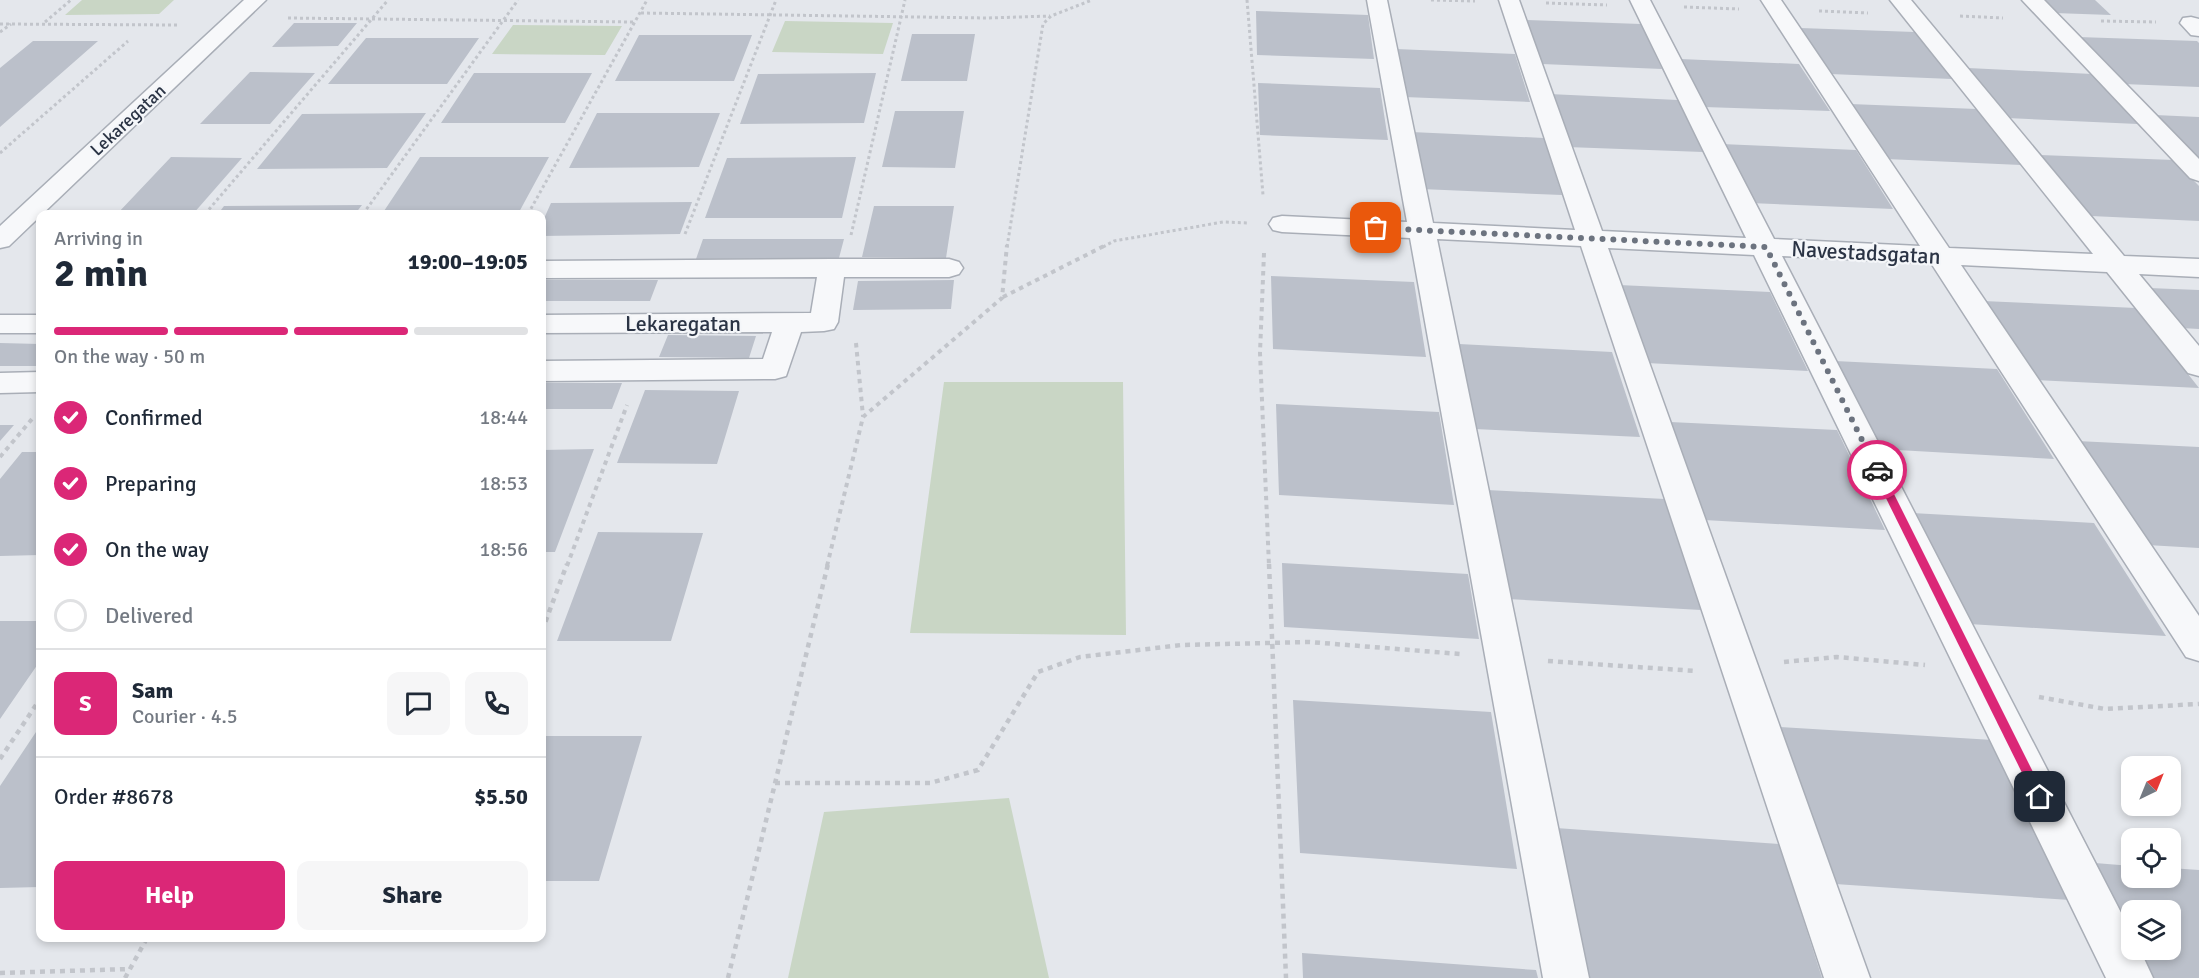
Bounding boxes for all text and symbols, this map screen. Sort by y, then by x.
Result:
street label: Lekaregatan [86,80,170,160]
pin [1350,202,1401,253]
icon: bag [1359,211,1392,244]
text: Arriving in [54,226,143,251]
street label: Navestadsgatan [1791,235,1941,270]
text: 19:00–19:05 [408,248,528,275]
text: 2 min [54,249,148,297]
street label: Lekaregatan [625,310,741,337]
text: On the way · 50 m [54,344,205,369]
icon: check [54,401,87,434]
text: Confirmed [105,404,203,431]
text: 18:44 [479,405,528,430]
courier [1847,440,1907,500]
icon: car [1861,454,1894,487]
icon: check [54,467,87,500]
text: Preparing [105,470,197,497]
text: 18:53 [479,471,528,496]
icon: check [54,533,87,566]
text: On the way [105,536,209,563]
text: 18:56 [479,537,528,562]
text: Delivered [105,602,193,629]
button: chat [387,672,450,735]
button: phone [465,672,528,735]
text: Sam [132,677,173,704]
text: S [79,690,92,717]
text: Courier · 4.5 [132,704,238,729]
north arrow [2121,756,2181,816]
map controls [2121,756,2181,960]
pin [2014,771,2065,822]
icon: home [2023,780,2056,813]
text: Order #8678 [54,783,174,810]
text: $5.50 [474,783,528,810]
button: locate [2121,828,2181,888]
button: Help [54,861,285,930]
button: Share [297,861,528,930]
button: layers [2121,900,2181,960]

